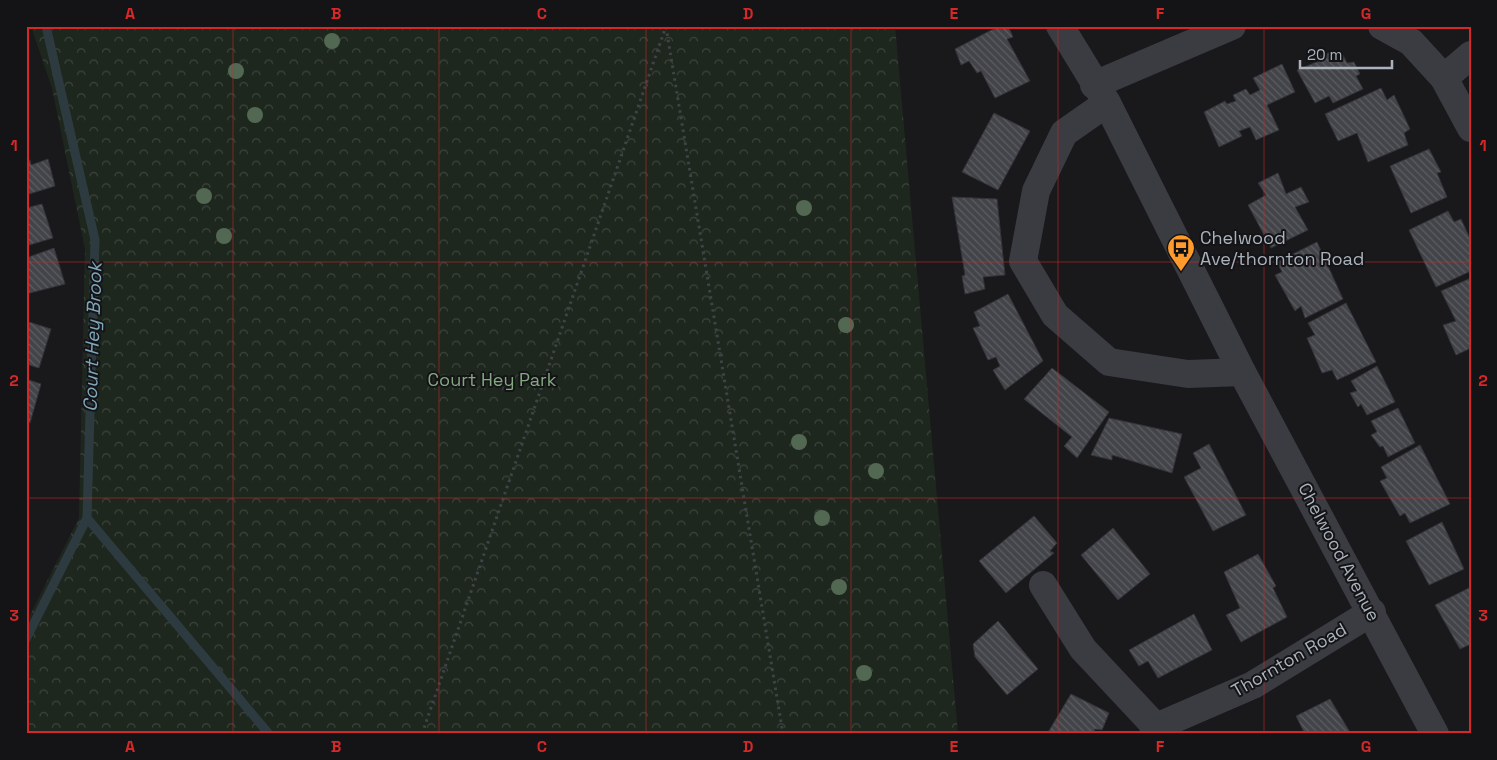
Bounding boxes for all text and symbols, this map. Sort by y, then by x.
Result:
text: A [125,3,135,24]
text: B [331,3,341,24]
text: C [537,3,547,24]
text: D [743,3,753,24]
text: E [950,3,959,24]
text: F [1156,3,1165,24]
text: G [1361,3,1371,24]
scale bar [1300,38,1392,70]
text: 20 m [1307,45,1342,64]
text: 1 [10,135,18,156]
text: 1 [1479,135,1487,156]
place label: Chelwood Ave/thornton Road [1200,226,1364,270]
bus stop icon: Chelwood Ave/thornton Road [1166,233,1196,272]
water label: Court Hey Brook [77,259,108,412]
park label: Court Hey Park [428,368,557,391]
text: 2 [9,370,19,391]
text: 2 [1478,370,1488,391]
street label: Chelwood Avenue [1293,479,1386,625]
text: 3 [9,605,19,626]
text: 3 [1478,605,1488,626]
street label: Thornton Road [1227,617,1350,702]
text: A [125,736,135,757]
text: B [331,736,341,757]
text: C [537,736,547,757]
text: D [743,736,753,757]
text: E [950,736,959,757]
text: F [1156,736,1165,757]
text: G [1361,736,1371,757]

